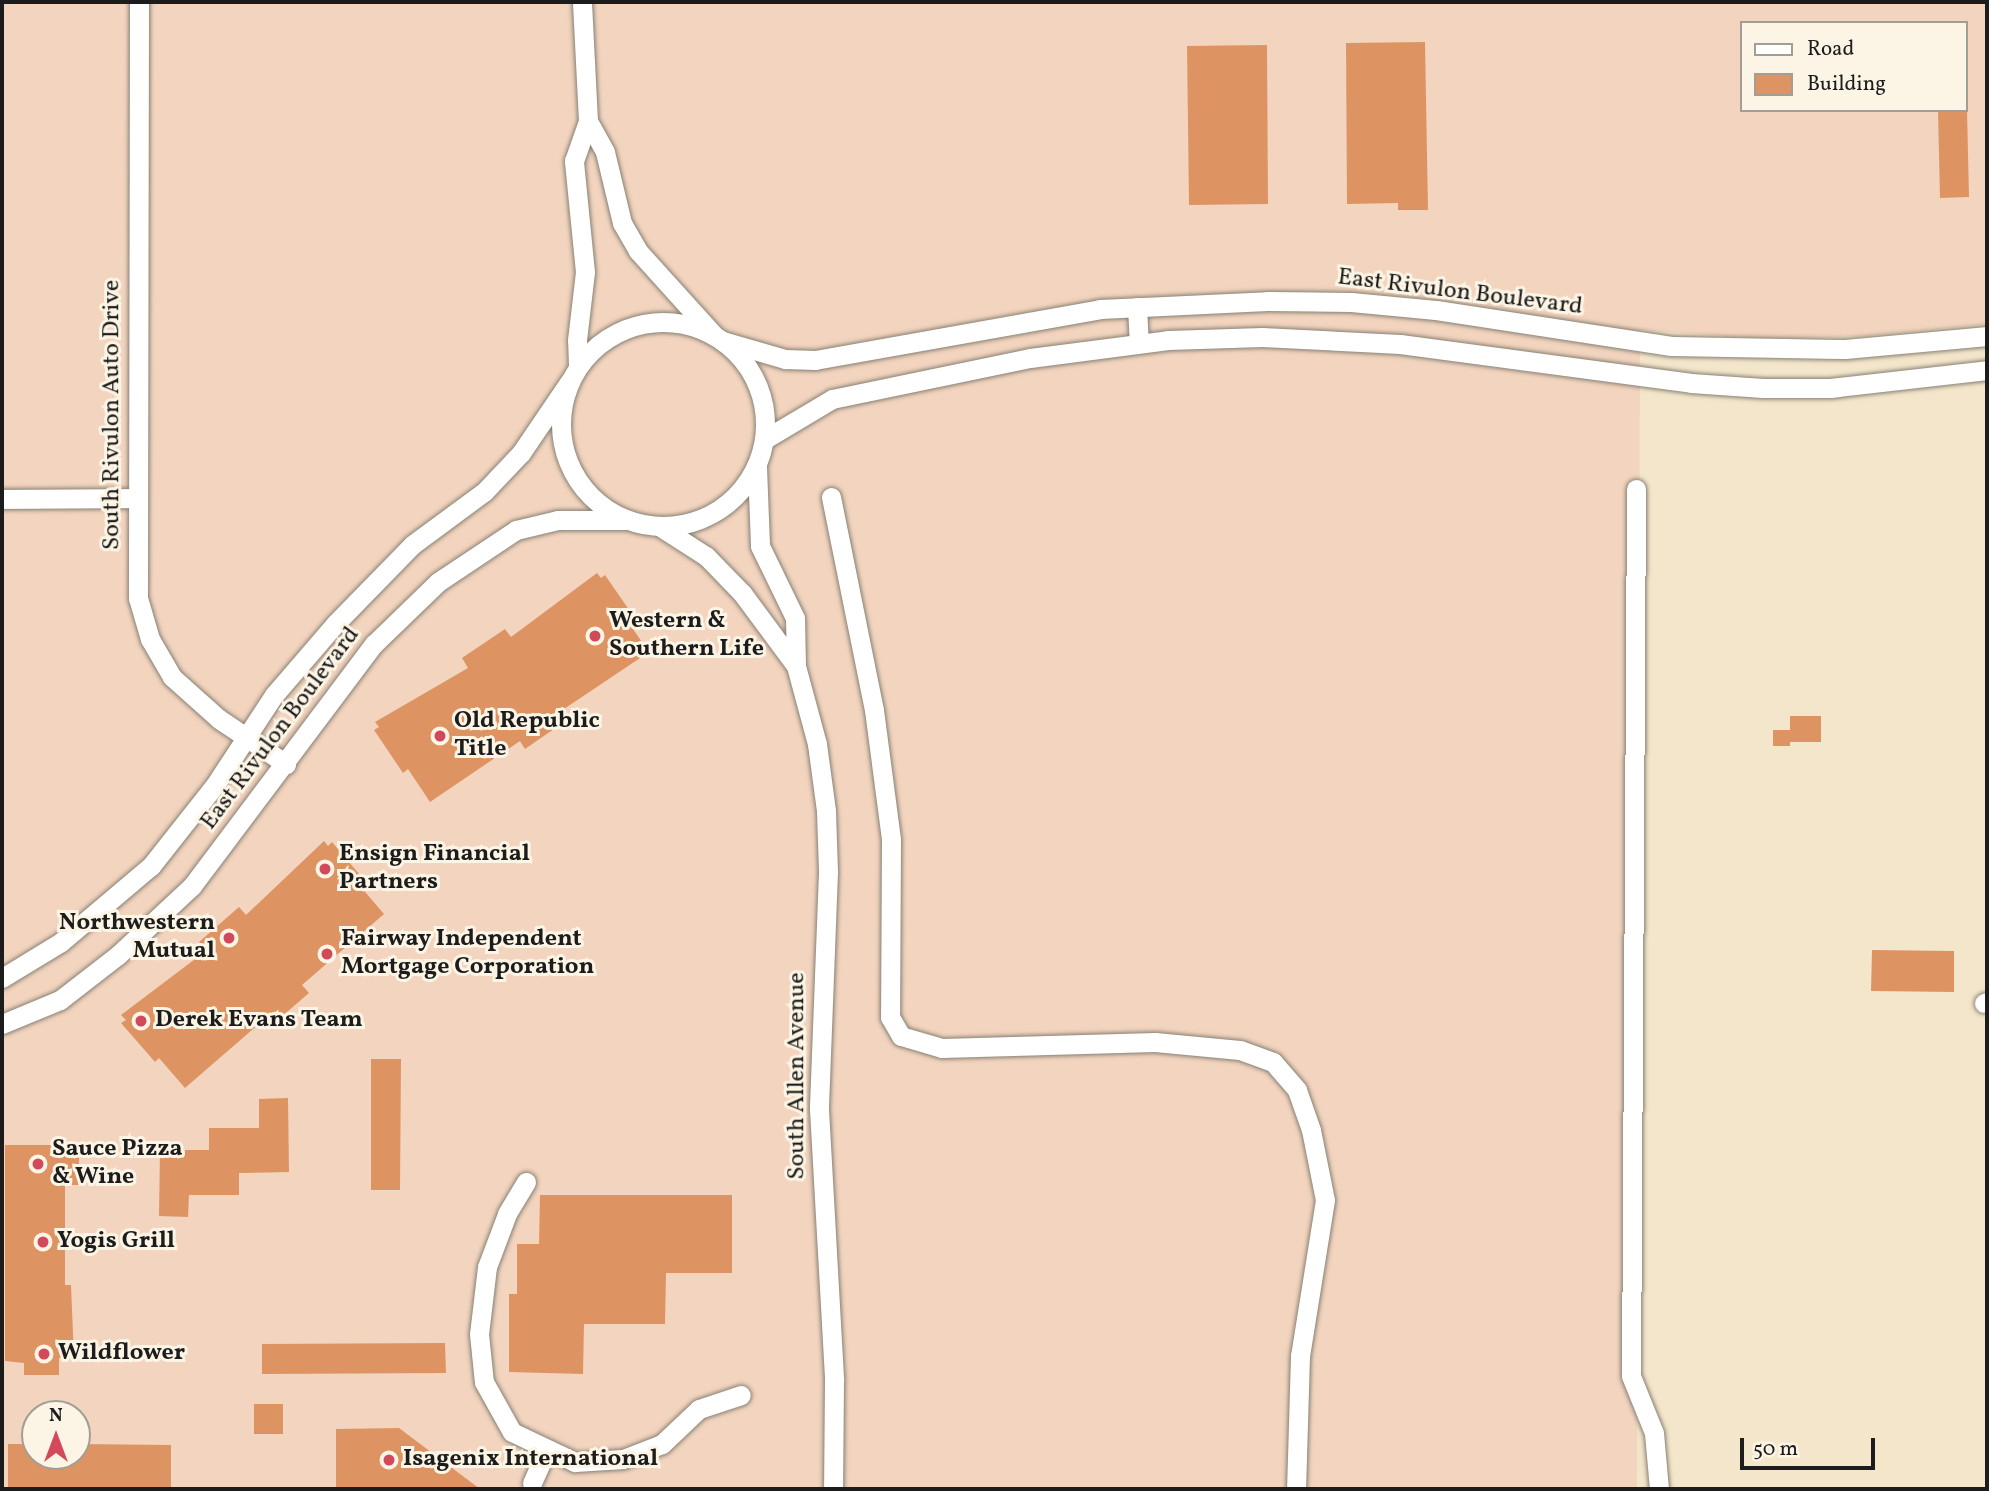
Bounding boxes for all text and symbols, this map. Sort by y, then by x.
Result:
legend [1741,21,1968,112]
text: Road [1807,35,1854,64]
text: Building [1807,70,1886,99]
street label: East Rivulon Boulevard [1336,264,1584,322]
street label: South Rivulon Auto Drive [99,280,127,550]
place label: Western & Southern Life [609,608,764,664]
street label: East Rivulon Boulevard [195,622,367,836]
marker: Western & Southern Life [587,628,603,644]
place label: Old Republic Title [454,708,600,764]
marker: Old Republic Title [432,728,448,744]
place label: Ensign Financial Partners [339,841,530,897]
marker: Ensign Financial Partners [317,861,333,877]
place label: Northwestern Mutual [59,910,215,966]
place label: Fairway Independent Mortgage Corporation [341,926,594,982]
marker: Northwestern Mutual [221,930,237,946]
marker: Fairway Independent Mortgage Corporation [319,946,335,962]
street label: South Allen Avenue [784,972,812,1180]
place label: Derek Evans Team [155,1007,363,1035]
marker: Derek Evans Team [133,1013,149,1029]
place label: Sauce Pizza & Wine [52,1136,183,1192]
marker: Sauce Pizza & Wine [30,1156,46,1172]
place label: Yogis Grill [57,1228,175,1256]
marker: Yogis Grill [35,1234,51,1250]
place label: Wildflower [58,1340,185,1368]
marker: Wildflower [36,1346,52,1362]
north arrow [21,1400,91,1470]
text: N [49,1403,63,1429]
scale bar [1744,1424,1879,1468]
text: 50 m [1753,1435,1798,1464]
place label: Isagenix International [403,1446,658,1474]
marker: Isagenix International [381,1452,397,1468]

